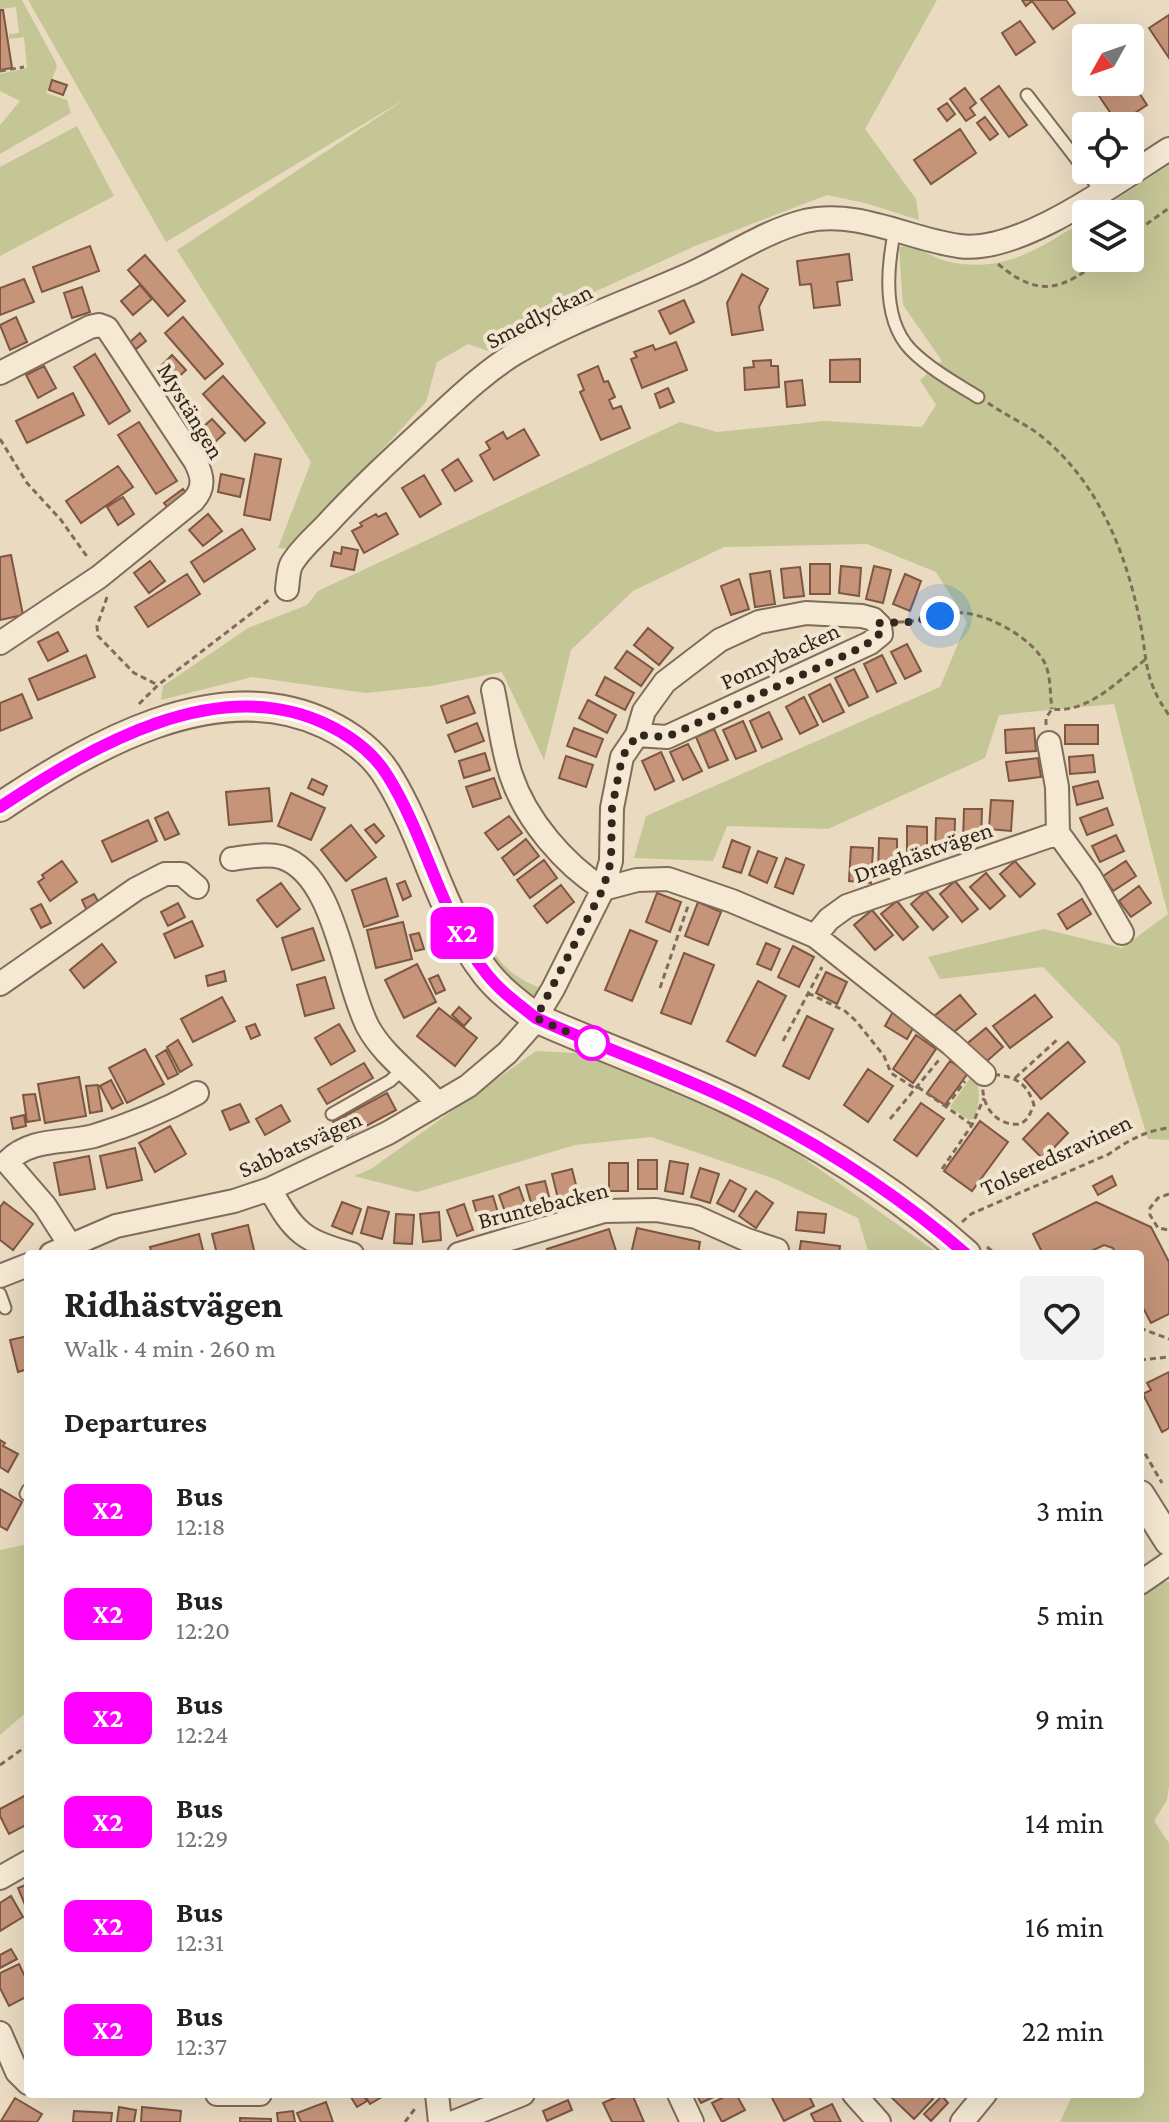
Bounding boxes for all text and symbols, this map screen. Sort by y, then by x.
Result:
north arrow [1072,24,1144,96]
map controls [1072,24,1144,272]
button: locate [1072,112,1144,184]
button: layers [1072,200,1144,272]
street label: Smedlyckan [481,277,597,354]
street label: Mystängen [152,358,231,464]
your location [920,596,960,636]
street label: Ponnybacken [716,616,844,695]
street label: Draghästvägen [850,815,996,888]
line badge: X2 [426,907,498,959]
text: X2 [447,917,477,948]
unlabelled marker [575,1026,609,1060]
street label: Sabbatsvägen [234,1104,366,1183]
street label: Tolseredsravinen [976,1108,1136,1201]
street label: Bruntebacken [475,1175,611,1234]
button: heart [1020,1276,1104,1360]
text: Ridhästvägen [64,1283,283,1325]
text: Walk · 4 min · 260 m [64,1334,276,1363]
text: Departures [64,1405,207,1438]
text: Bus [176,1479,223,1512]
text: X2 [93,1494,123,1525]
text: 3 min [1036,1494,1104,1527]
text: 12:18 [176,1512,226,1541]
text: Bus [176,1583,223,1616]
text: X2 [93,1598,123,1629]
text: 5 min [1036,1598,1104,1631]
text: 12:20 [176,1616,230,1645]
text: Bus [176,1687,223,1720]
text: X2 [93,1702,123,1733]
text: 9 min [1035,1702,1104,1735]
text: 12:24 [176,1720,229,1749]
text: Bus [176,1791,223,1824]
text: X2 [93,1806,123,1837]
text: 14 min [1025,1806,1104,1839]
text: 12:29 [176,1824,229,1853]
text: Bus [176,1895,223,1928]
text: X2 [93,1910,123,1941]
text: 16 min [1025,1910,1104,1943]
text: 12:31 [176,1928,224,1957]
text: Bus [176,1999,223,2032]
text: X2 [93,2014,123,2045]
text: 22 min [1022,2014,1104,2047]
text: 12:37 [176,2032,227,2061]

